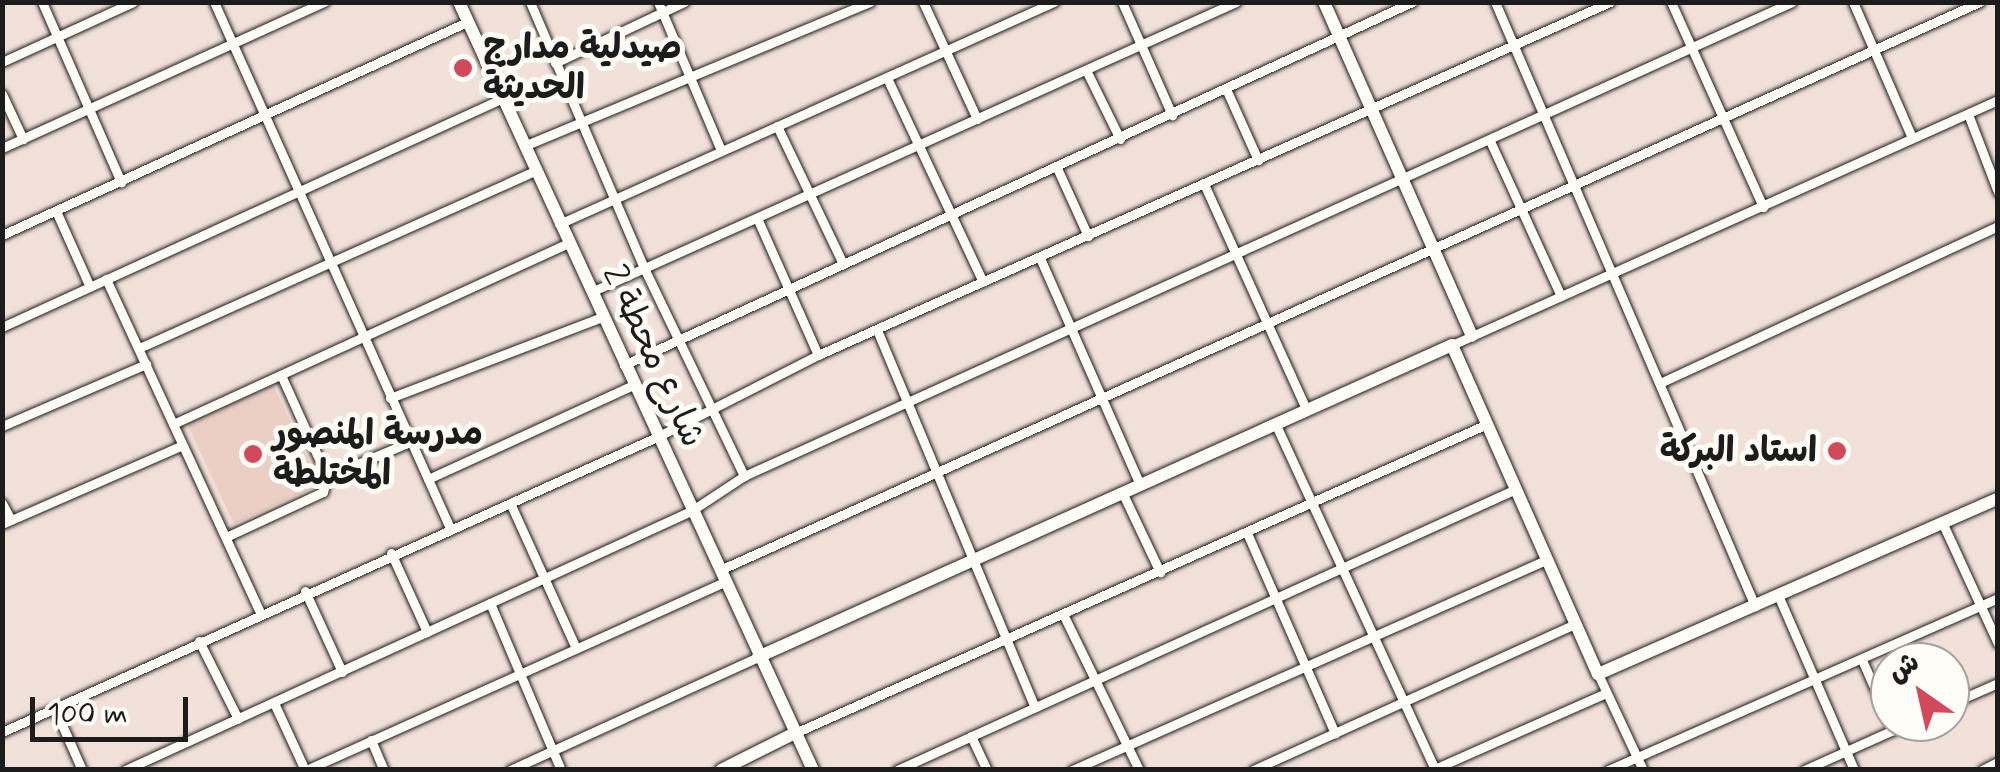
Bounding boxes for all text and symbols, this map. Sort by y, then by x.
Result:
place label: صيدلية مدارج الحديثة [483,27,682,109]
marker: صيدلية مدارج الحديثة [452,57,474,79]
street label: شارع محطة 2 [592,258,714,454]
place label: مدرسة المنصور المختلطة [273,413,483,495]
place label: استاد البركة [1660,430,1817,472]
marker: استاد البركة [1826,440,1848,462]
marker: مدرسة المنصور المختلطة [242,443,264,465]
north arrow [1870,642,1970,742]
text: ش [1881,644,1927,692]
scale bar [35,677,192,739]
text: 100 m [47,695,128,734]

